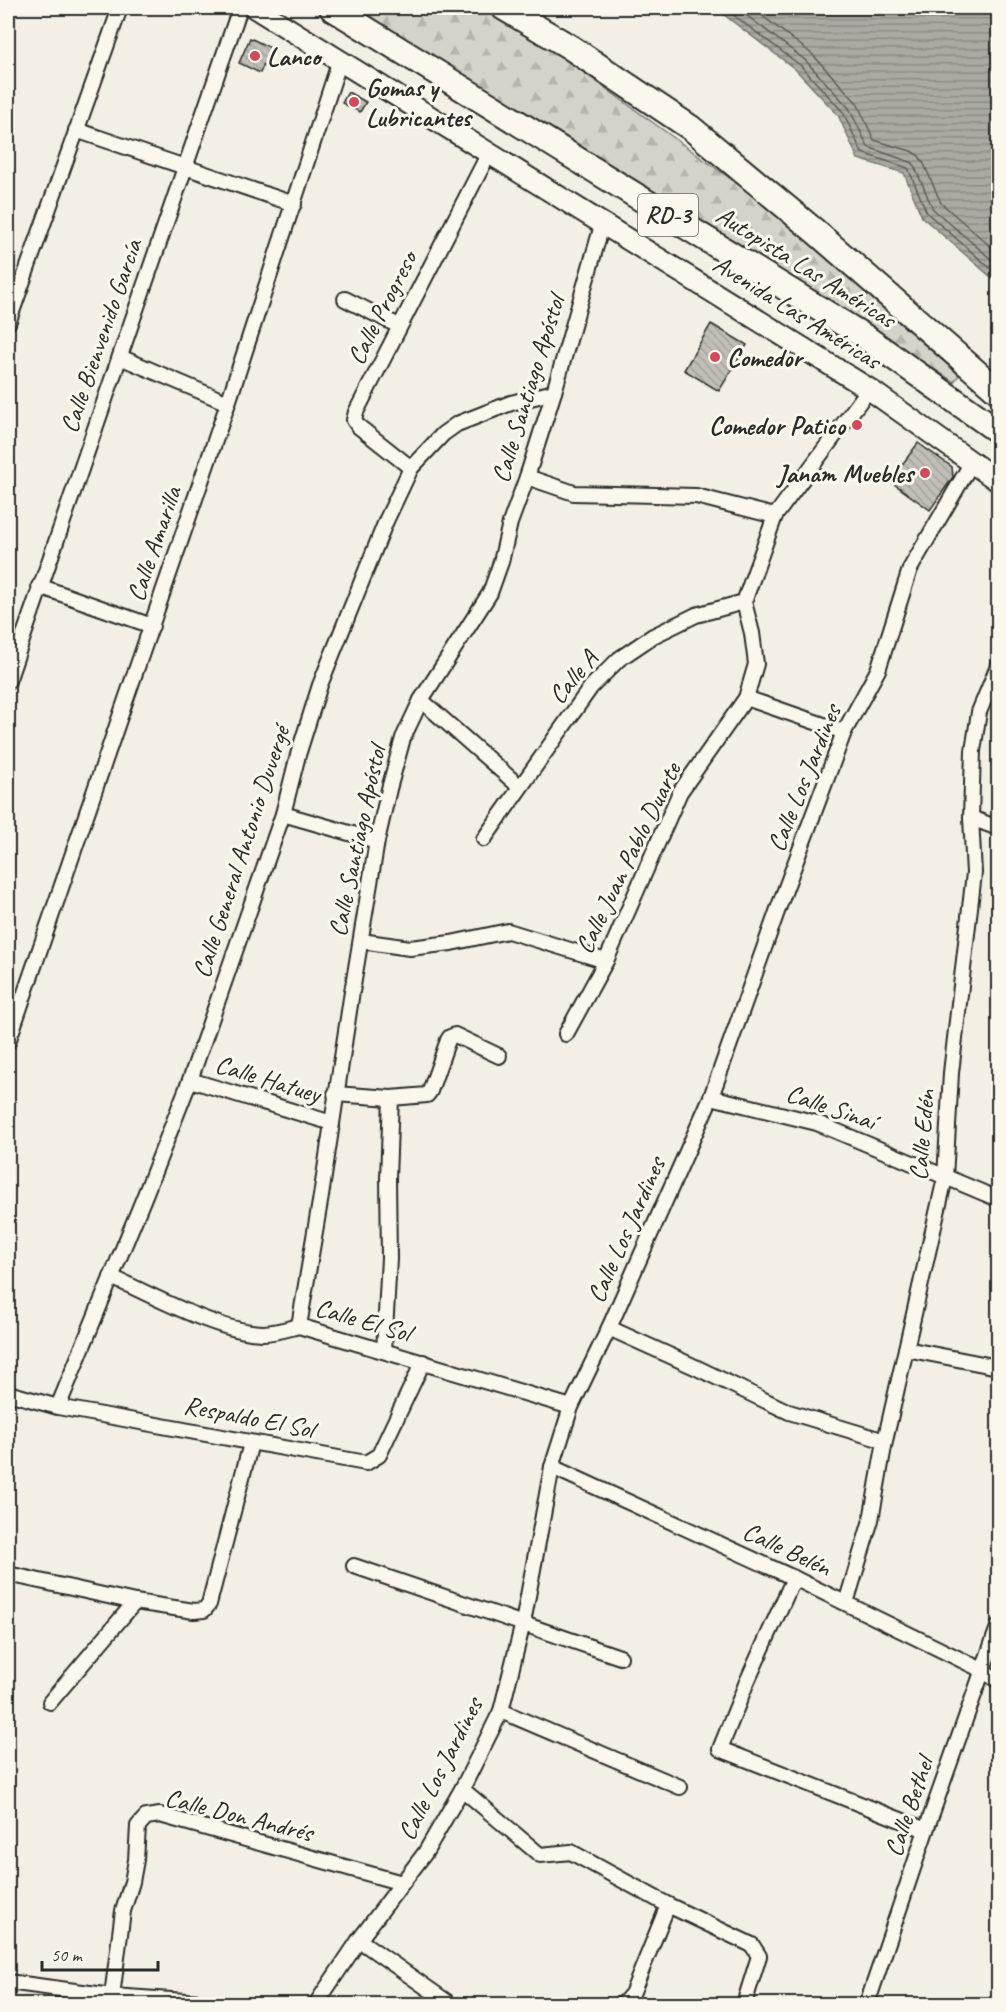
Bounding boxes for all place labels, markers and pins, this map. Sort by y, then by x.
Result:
place label: Lanco [267,40,323,73]
marker: Lanco [248,49,262,63]
place label: Gomas y Lubricantes [366,71,473,134]
marker: Gomas y Lubricantes [347,95,361,109]
place label: Comedor [727,341,804,374]
marker: Comedor [708,350,722,364]
place label: Comedor Patico [709,409,847,442]
marker: Comedor Patico [850,418,864,432]
place label: Janam Muebles [775,457,916,490]
marker: Janam Muebles [918,466,932,480]

